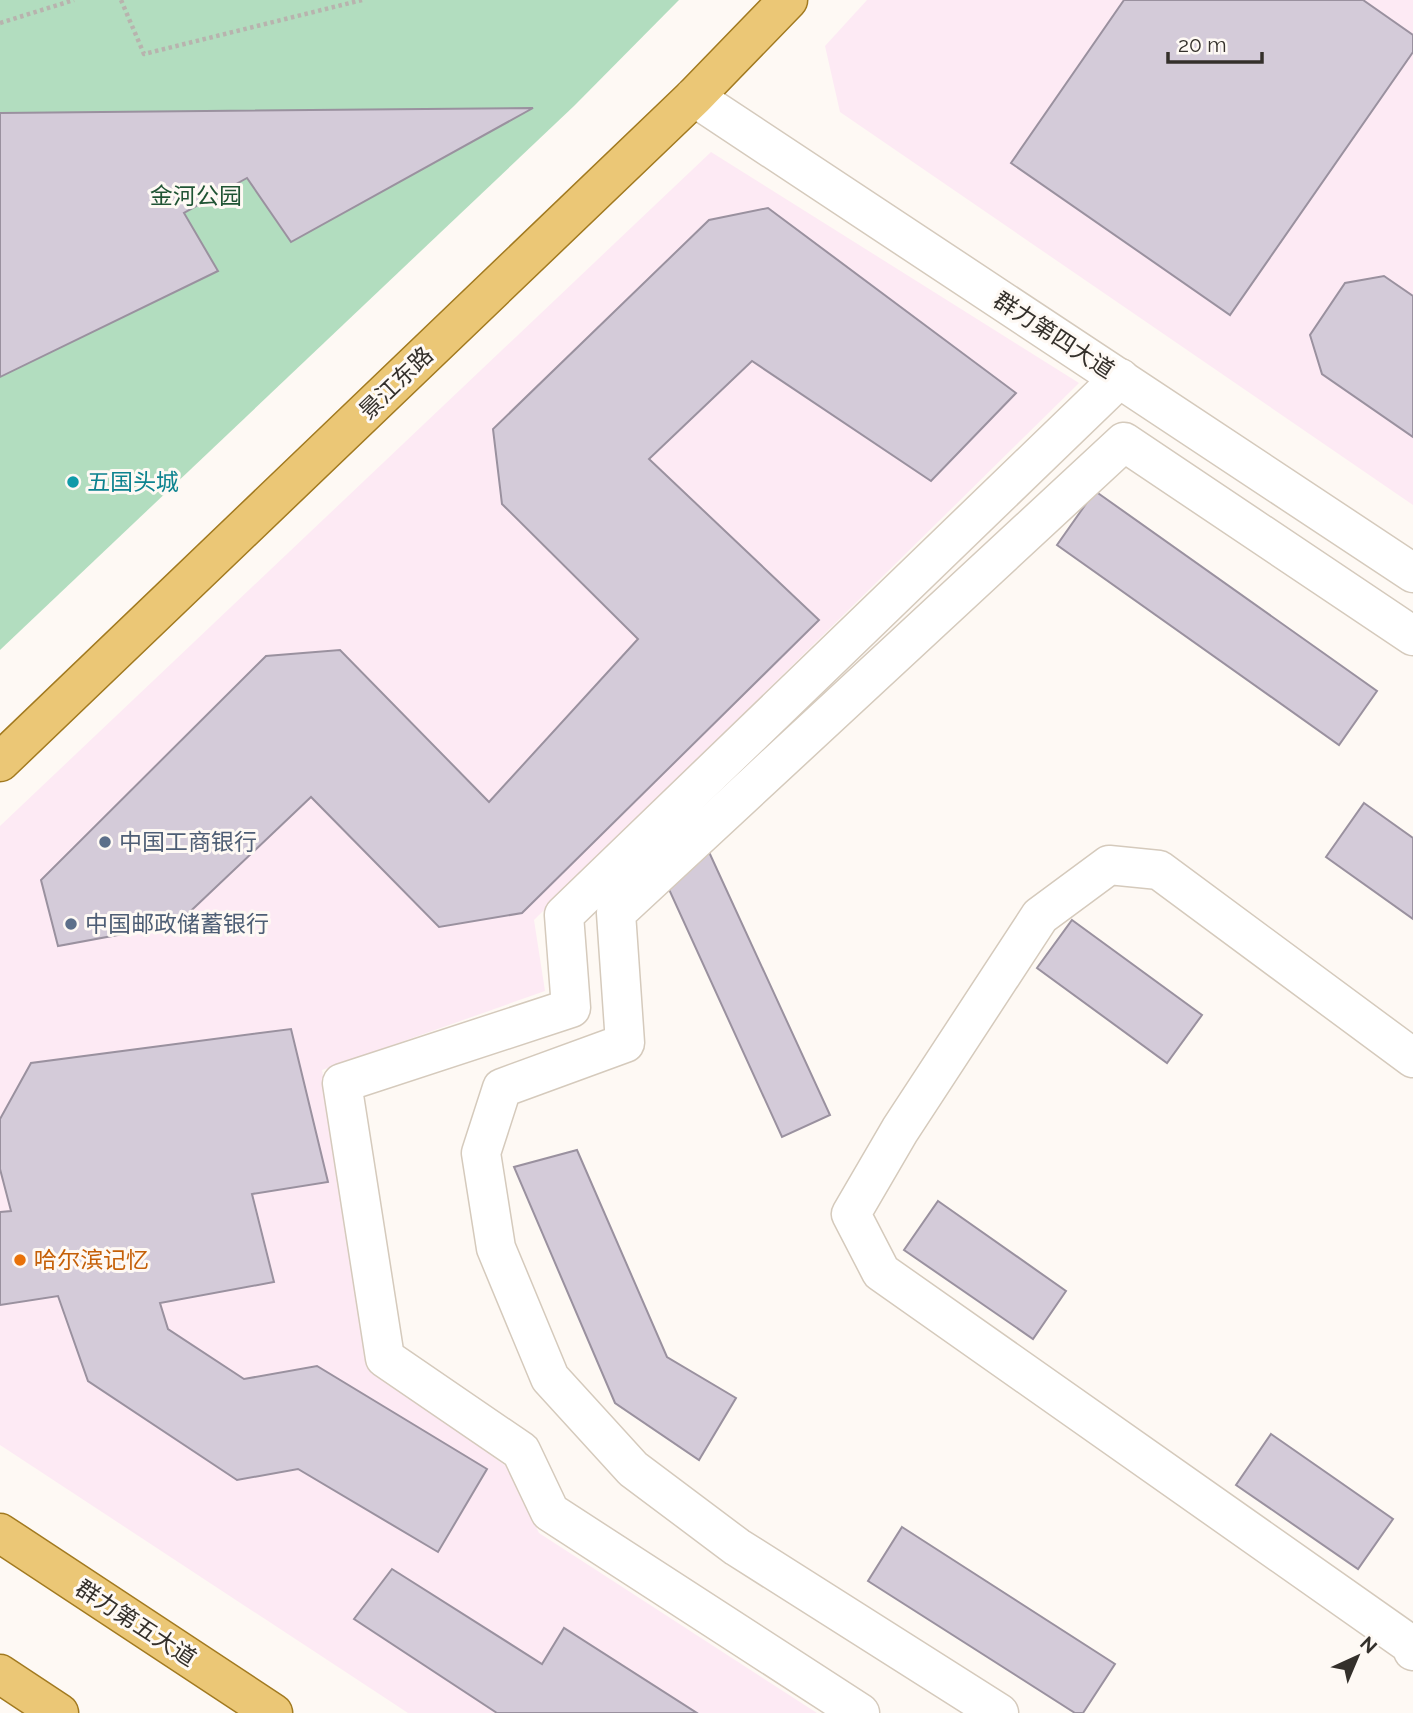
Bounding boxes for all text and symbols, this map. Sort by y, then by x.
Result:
scale bar [1168,21,1262,65]
text: 20 m [1178,32,1226,57]
park label: 金河公园 [150,182,242,209]
street label: 群力第四大道 [989,286,1119,383]
street label: 景江东路 [353,341,438,424]
place label: 五国头城 [87,468,179,495]
marker: 五国头城 [65,474,81,490]
place label: 中国工商银行 [119,828,257,855]
marker: 中国工商银行 [97,834,113,850]
place label: 中国邮政储蓄银行 [85,910,269,937]
marker: 中国邮政储蓄银行 [63,916,79,932]
place label: 哈尔滨记忆 [34,1246,149,1273]
marker: 哈尔滨记忆 [12,1252,28,1268]
street label: 群力第五大道 [71,1574,201,1671]
north arrow [1322,1622,1392,1692]
text: N [1356,1632,1382,1658]

